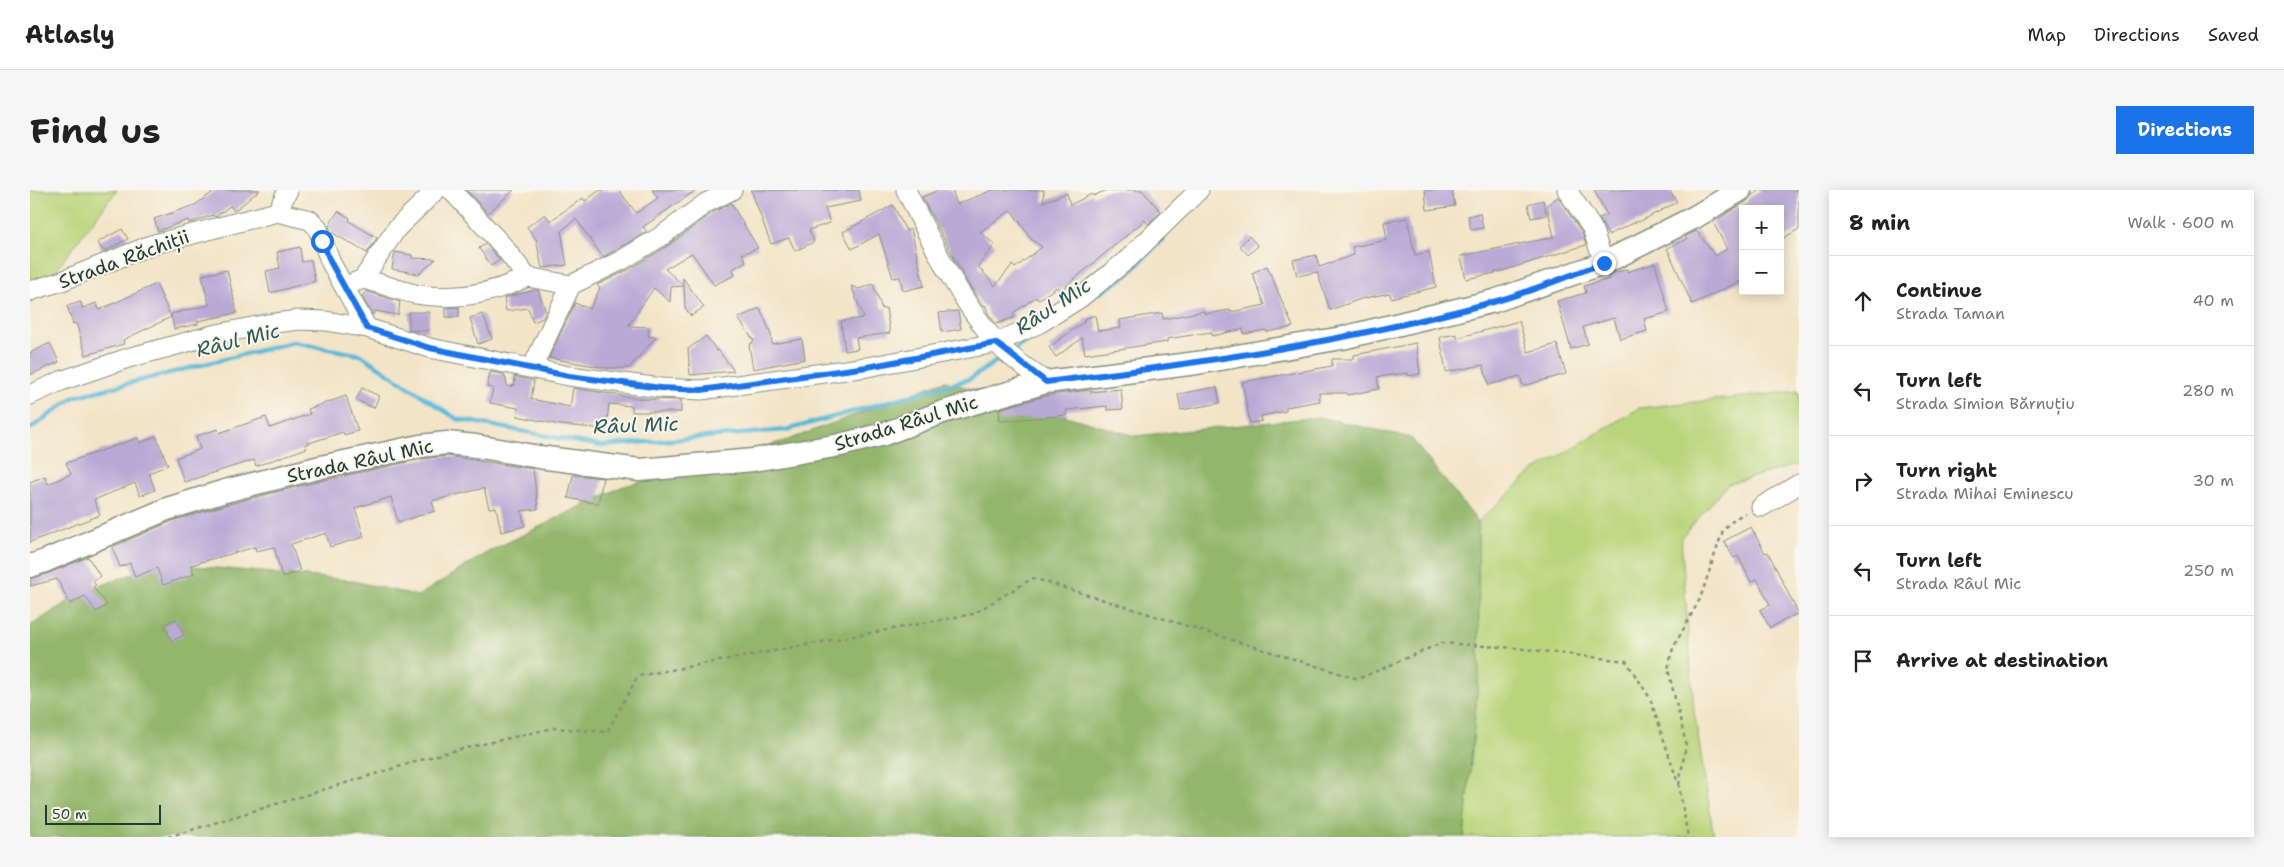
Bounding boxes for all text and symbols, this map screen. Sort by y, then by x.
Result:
text: Atlasly [25,19,115,51]
text: Map [2028,23,2066,47]
text: Directions [2094,23,2180,47]
text: Saved [2208,23,2259,47]
button: Directions [2116,106,2254,154]
text: Find us [30,107,161,154]
map controls [1739,205,1784,295]
button: + [1739,205,1784,250]
text: 8 min [1849,209,1910,237]
text: Walk · 600 m [2128,212,2234,233]
street label: Strada Răchiții [55,224,193,295]
route start [311,230,334,253]
button: − [1739,250,1784,295]
route end [1593,252,1616,275]
water label: Râul Mic [1010,272,1096,340]
text: Continue [1896,278,1982,303]
icon: ahead [1849,287,1877,315]
text: 40 m [2192,290,2234,311]
text: Strada Taman [1896,303,2005,324]
water label: Râul Mic [193,317,283,363]
text: Turn left [1896,368,1982,393]
icon: left [1849,377,1877,405]
text: 280 m [2182,380,2234,401]
street label: Strada Râul Mic [831,389,981,457]
text: Strada Simion Bărnuțiu [1896,393,2075,414]
water label: Râul Mic [593,411,679,439]
street label: Strada Râul Mic [285,433,435,489]
text: Turn right [1896,458,1997,483]
icon: right [1849,467,1877,495]
text: 30 m [2193,470,2234,491]
text: Strada Mihai Eminescu [1896,483,2073,504]
text: Turn left [1896,548,1982,573]
icon: left [1849,557,1877,585]
text: 250 m [2183,560,2234,581]
text: Strada Râul Mic [1896,573,2021,594]
icon: arrive [1849,647,1877,675]
text: Arrive at destination [1896,648,2108,673]
scale bar [45,802,161,825]
text: 50 m [52,805,87,823]

